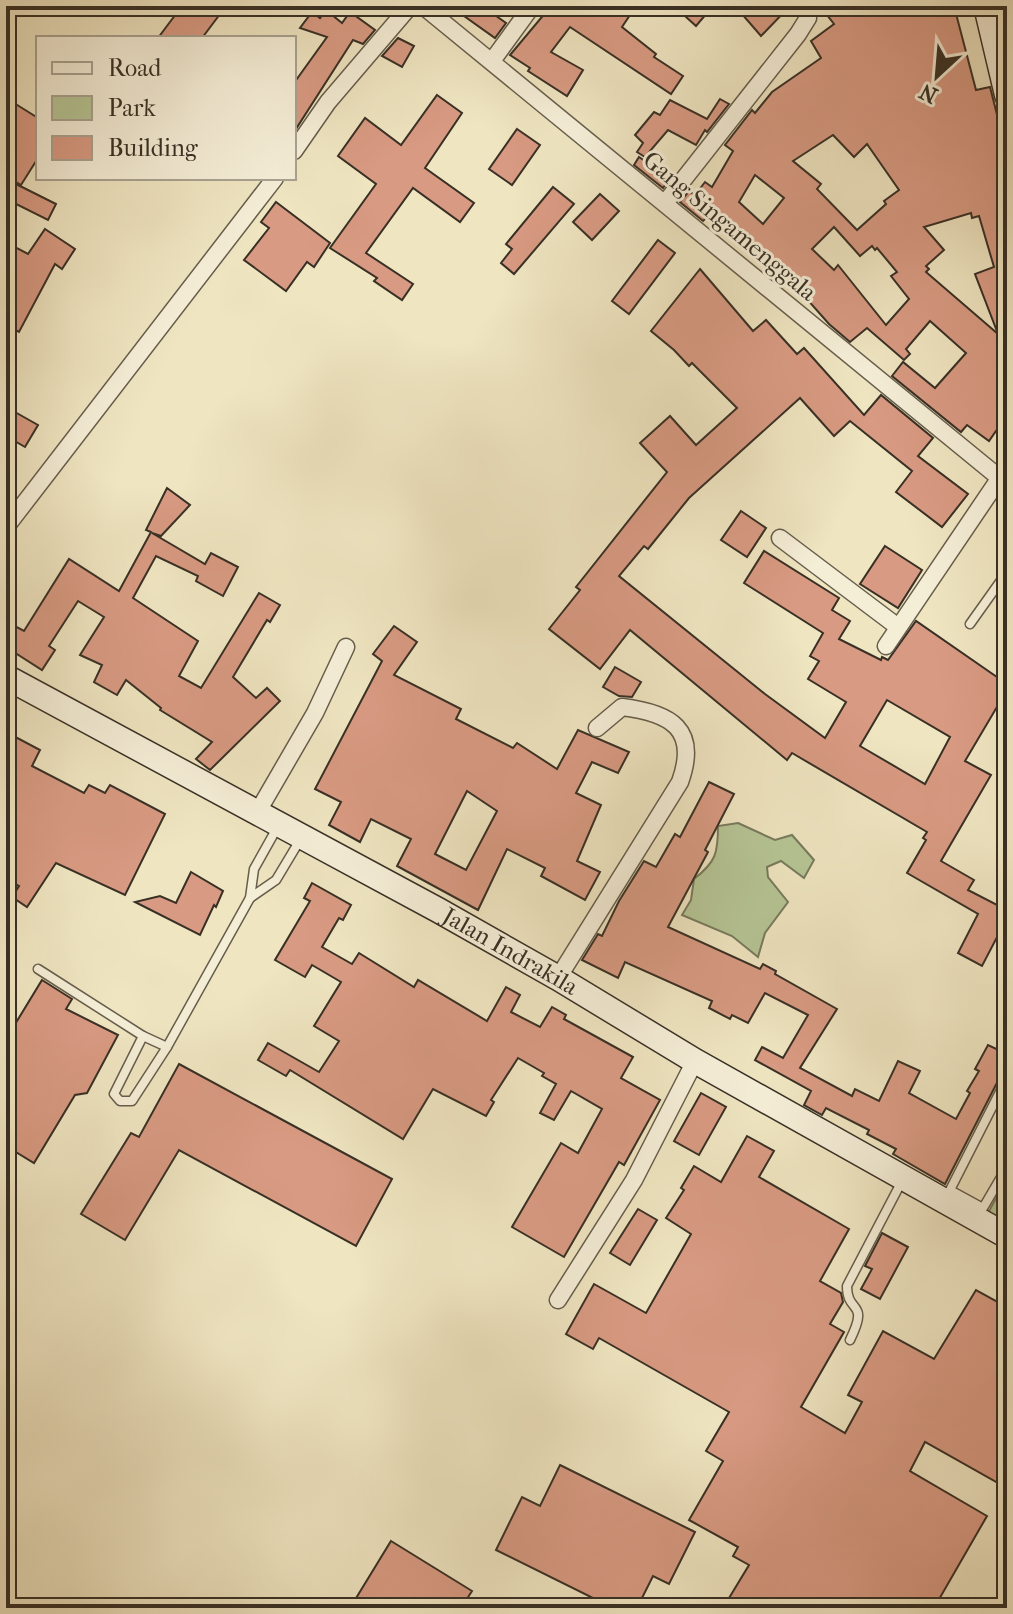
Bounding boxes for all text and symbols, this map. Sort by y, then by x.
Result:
legend [36,36,296,180]
north arrow [897,36,977,116]
text: Road [108,54,162,82]
text: N [915,78,942,108]
text: Park [108,94,156,122]
text: Building [108,134,199,162]
street label: Gang Singamenggala [638,145,823,307]
street label: Jalan Indrakila [436,901,584,1001]

